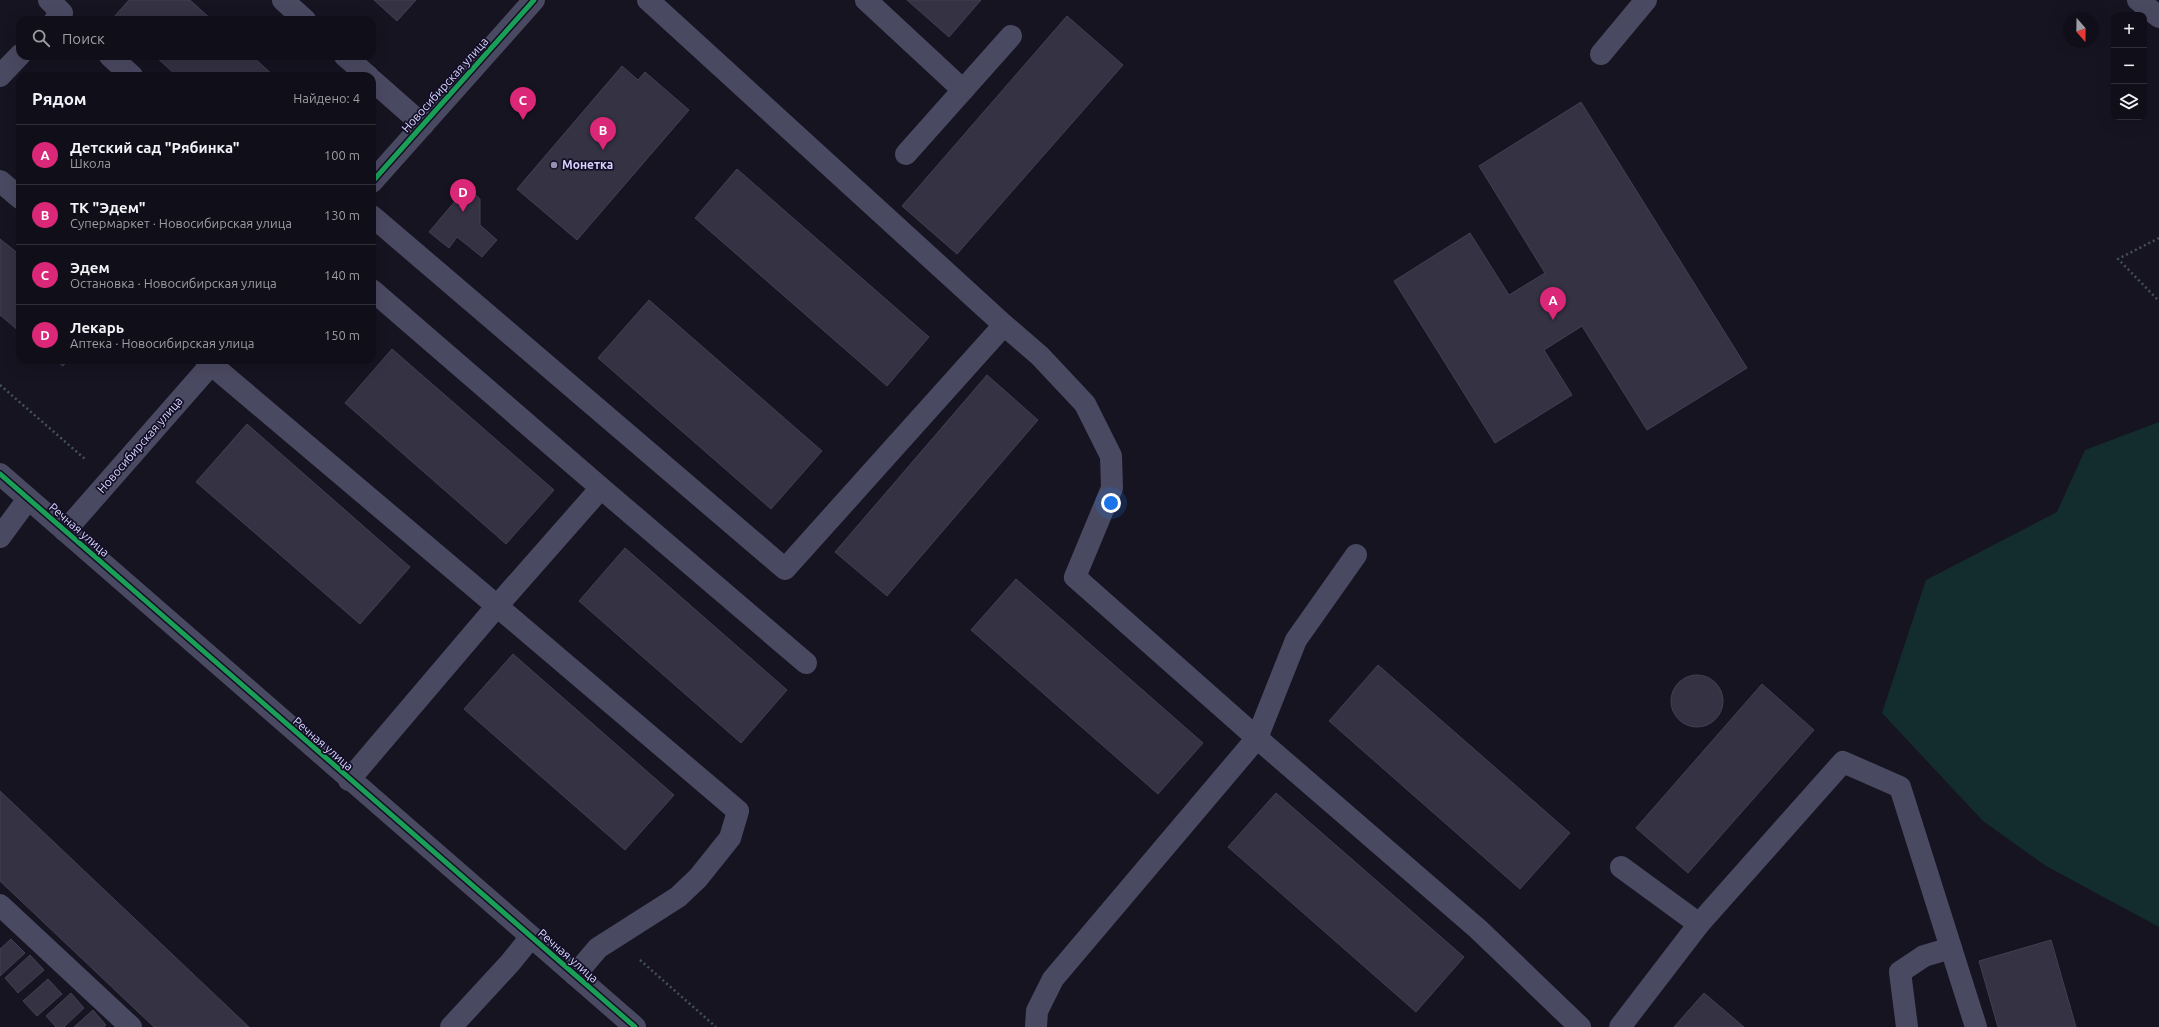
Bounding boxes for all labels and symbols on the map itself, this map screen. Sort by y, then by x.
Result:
north arrow [2063,12,2099,48]
street label: Новосибирская улица [399,35,491,135]
pin: C [510,87,536,120]
pin: B [590,117,616,150]
place label: Монетка [562,158,613,171]
marker: Монетка [549,160,559,170]
pin: D [450,179,476,212]
pin: A [1540,287,1566,320]
street label: Новосибирская улица [94,394,185,495]
your location [1101,493,1121,513]
street label: Речная улица [47,500,112,559]
street label: Речная улица [291,714,356,773]
street label: Речная улица [536,926,601,985]

